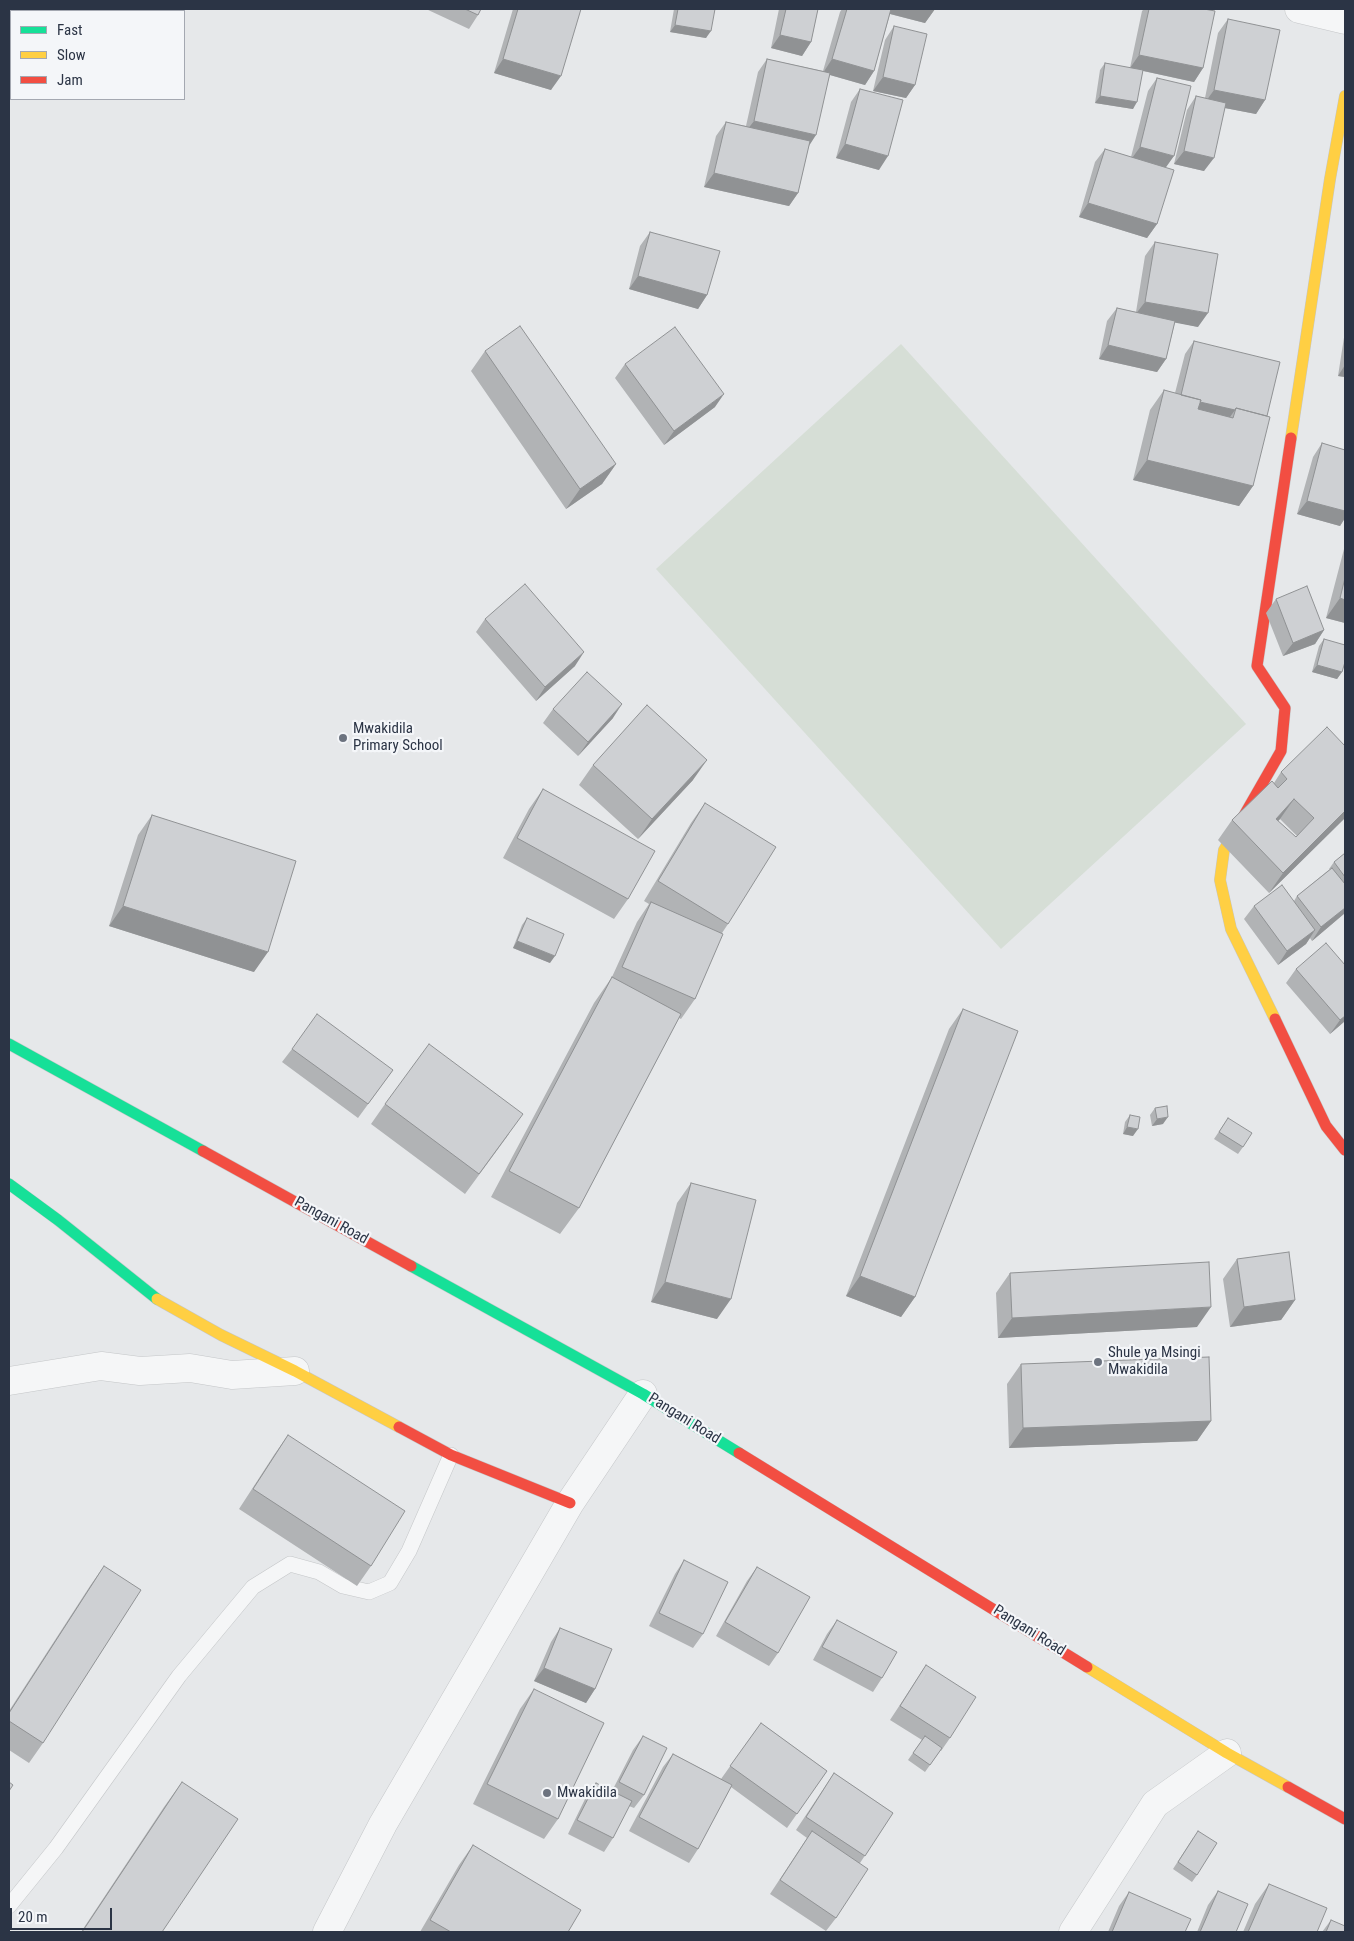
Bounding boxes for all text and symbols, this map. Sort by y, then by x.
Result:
legend [10,10,185,100]
text: Fast [57,21,82,39]
text: Slow [57,46,86,64]
text: Jam [57,71,83,89]
place label: Mwakidila Primary School [353,720,443,755]
marker: Mwakidila Primary School [337,732,349,744]
street label: Pangani Road [291,1193,371,1249]
place label: Shule ya Msingi Mwakidila [1108,1344,1201,1379]
marker: Shule ya Msingi Mwakidila [1092,1356,1104,1368]
street label: Pangani Road [645,1390,723,1448]
street label: Pangani Road [990,1602,1068,1660]
place label: Mwakidila [557,1784,617,1802]
marker: Mwakidila [541,1787,553,1799]
scale bar [12,1898,115,1930]
text: 20 m [18,1908,48,1926]

